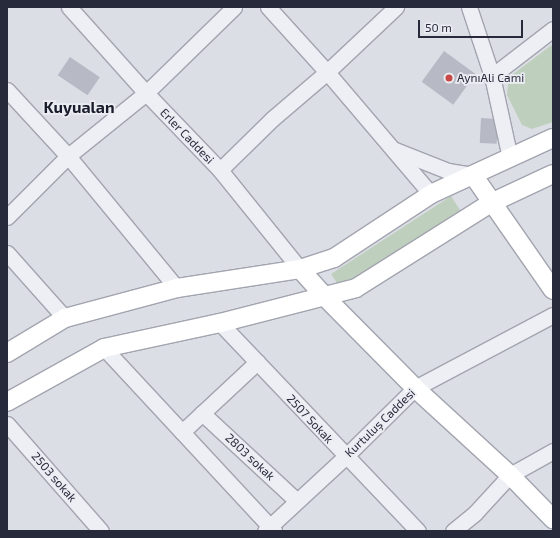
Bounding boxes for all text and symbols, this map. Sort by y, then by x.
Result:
scale bar [420,12,525,38]
text: 50 m [425,20,452,34]
place label: AynıAli Cami [457,71,524,85]
marker: AynıAli Cami [444,73,454,83]
district label: Kuyualan [43,97,115,117]
street label: Erler Caddesi [157,105,217,167]
street label: Kurtuluş Caddesi [342,386,418,460]
street label: 2507 Sokak [284,392,336,446]
street label: 2803 sokak [222,430,278,484]
street label: 2503 sokak [28,449,80,505]

